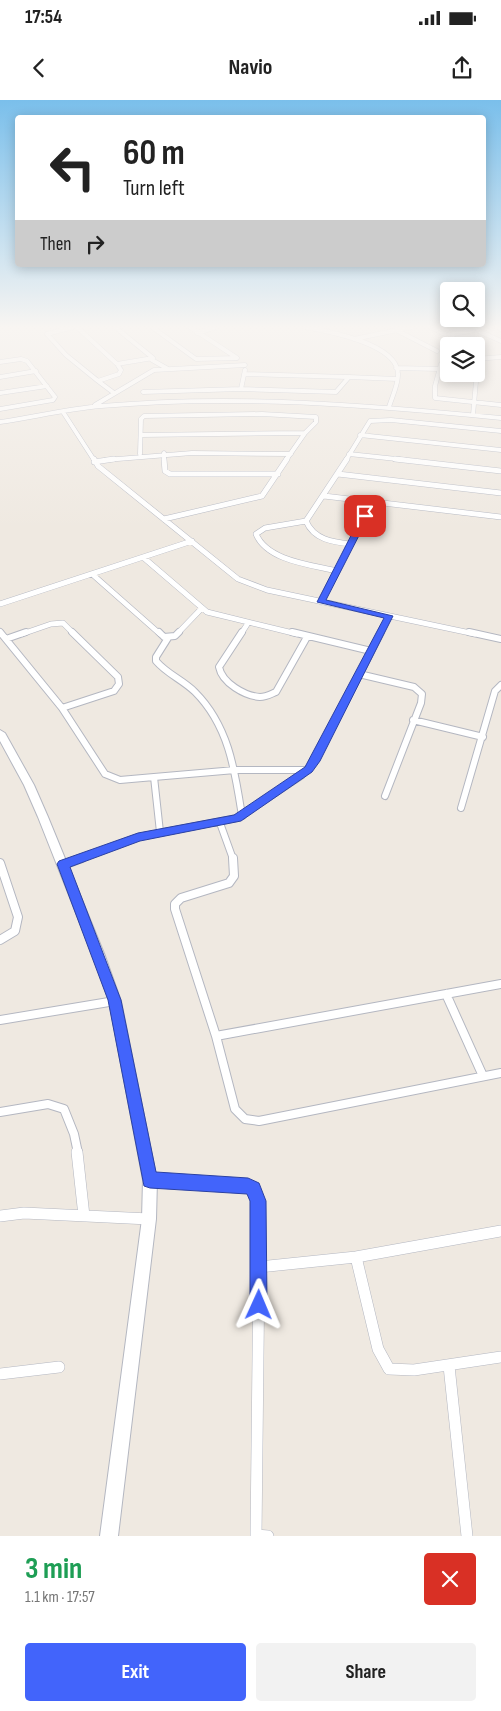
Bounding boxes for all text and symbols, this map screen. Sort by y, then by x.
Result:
text: 17:54 [25,6,62,29]
icon: back [25,54,53,82]
text: Navio [229,54,272,81]
icon: share [448,54,476,82]
text: 60 m [123,132,185,175]
icon: left [40,135,105,200]
text: Turn left [123,175,185,202]
icon: right [81,230,109,258]
text: Then [40,233,71,256]
map controls [440,282,485,382]
button: search [440,282,485,327]
button: layers [440,337,485,382]
pin [344,495,386,537]
icon: arrive [351,502,379,530]
position arrow [232,1278,284,1330]
text: 3 min [25,1551,82,1587]
button: close [424,1553,476,1605]
text: 1.1 km · 17:57 [25,1588,95,1607]
button: Exit [25,1643,246,1701]
button: Share [256,1643,476,1701]

